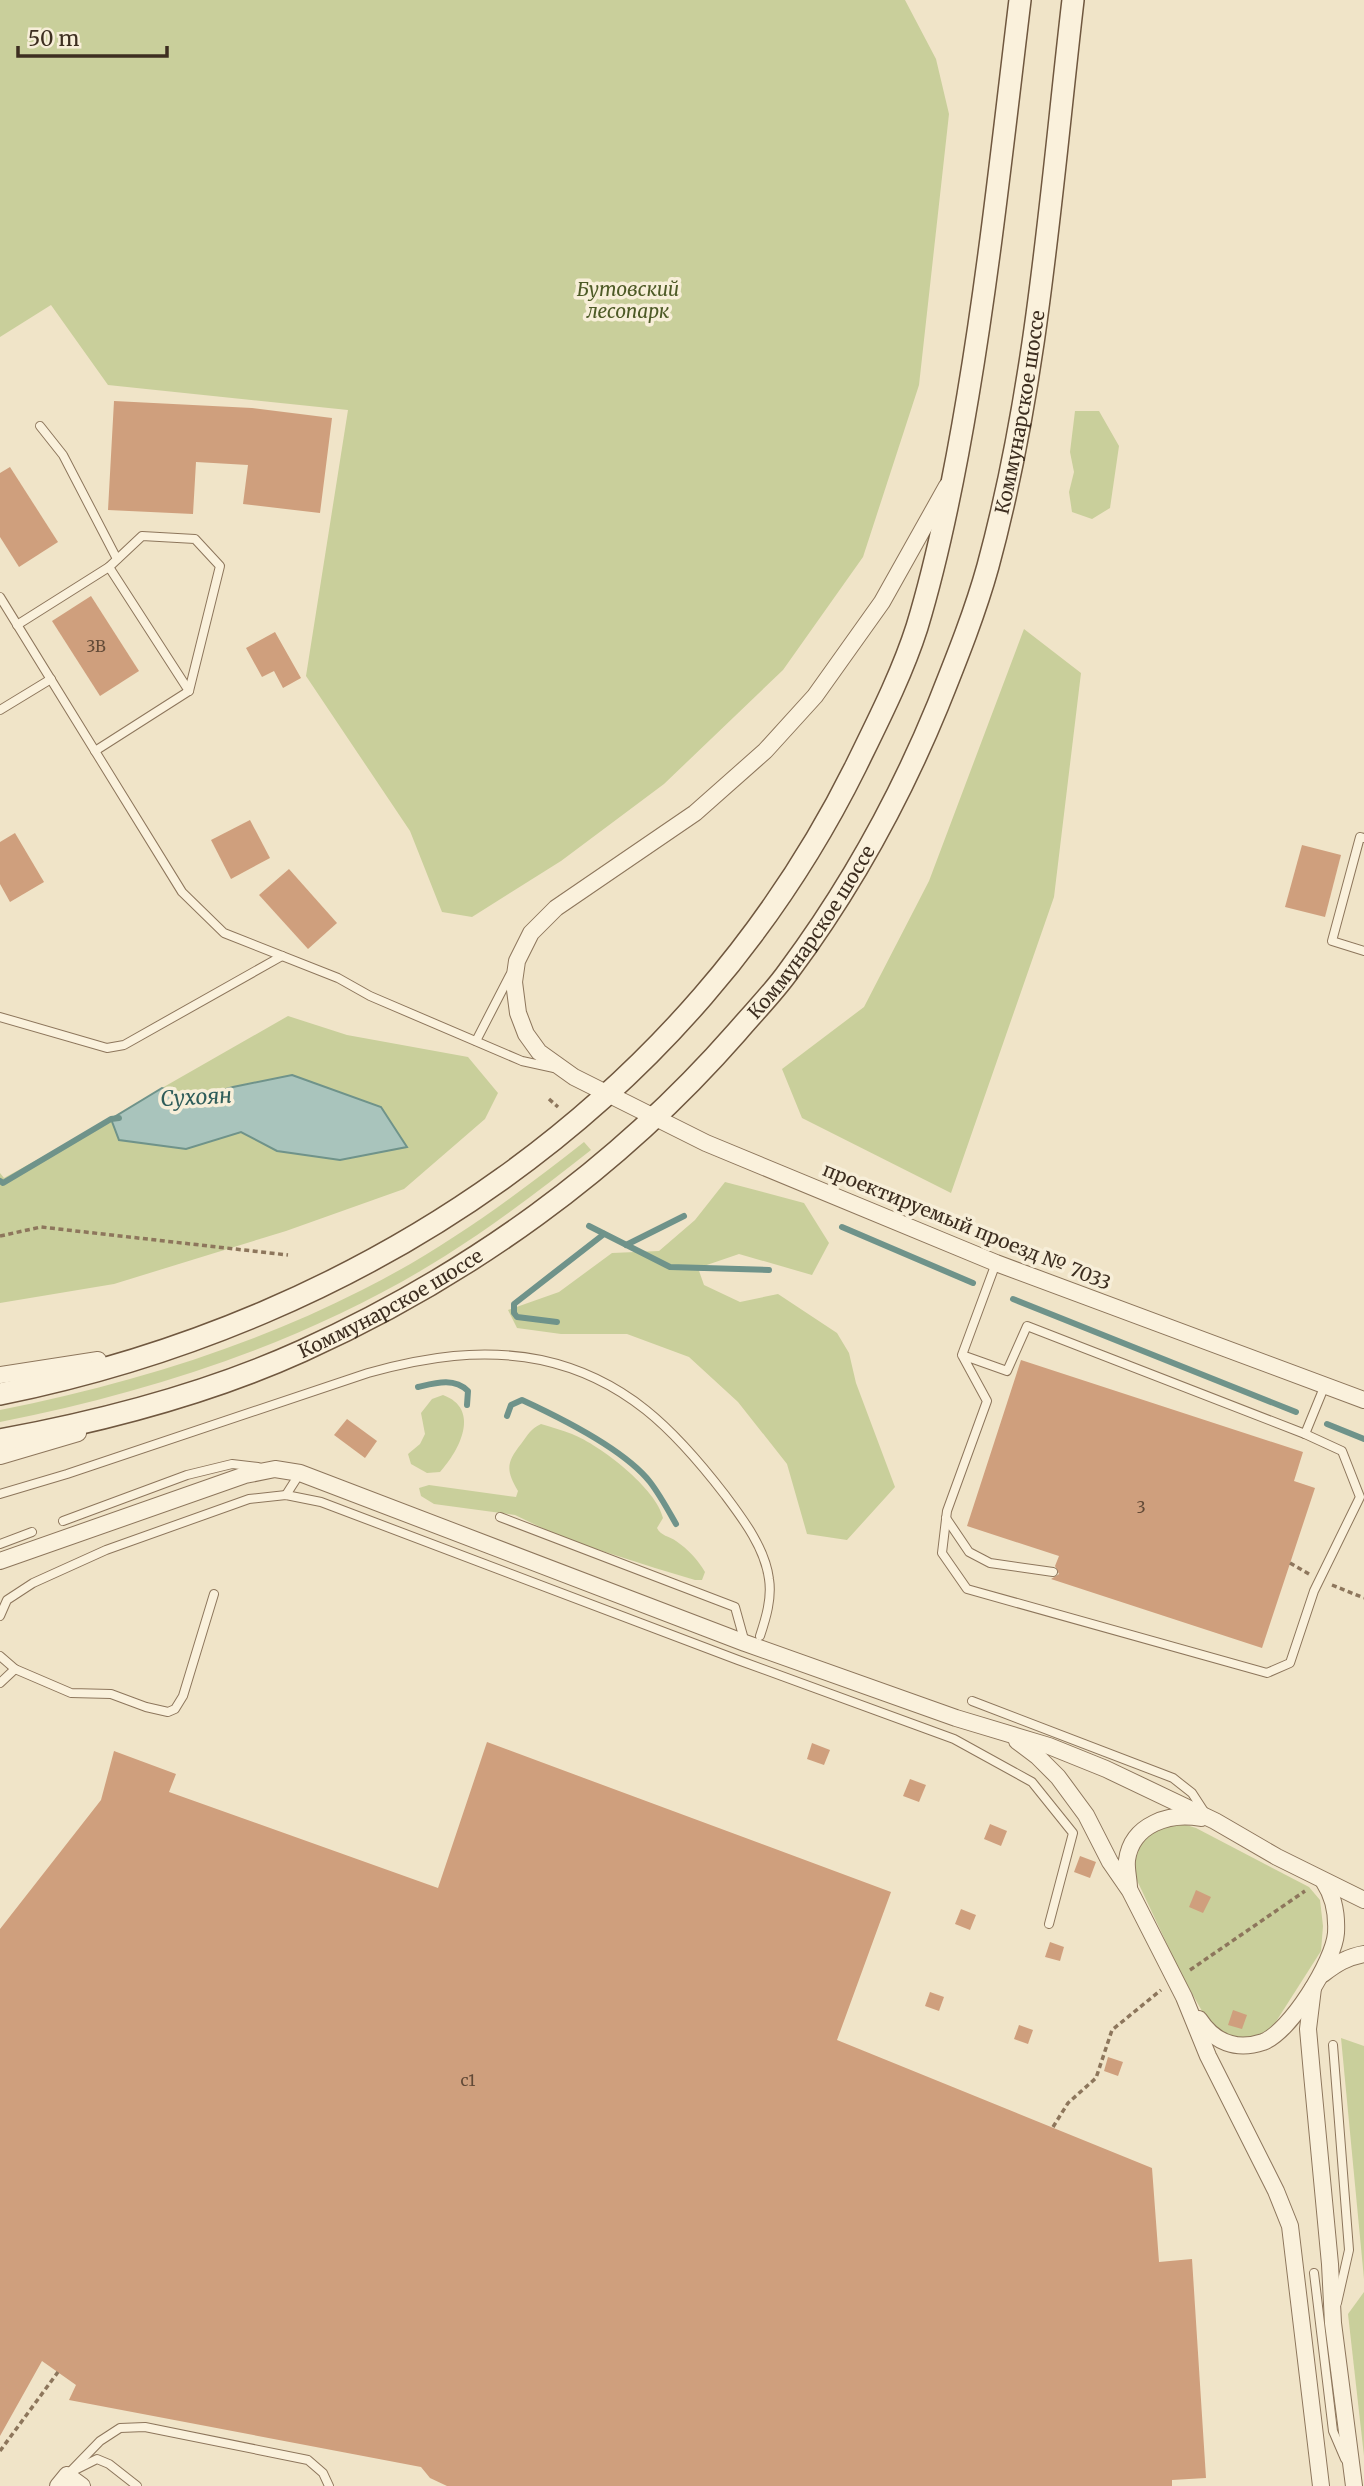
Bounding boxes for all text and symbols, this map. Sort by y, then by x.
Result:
scale bar [18,14,166,58]
text: 50 m [28,25,79,52]
park label: Бутовский лесопарк [577,277,679,323]
street label: Коммунарское шоссе [990,309,1050,516]
house number: 3В [86,636,106,656]
street label: Коммунарское шоссе [742,841,880,1024]
water label: Сухоян [160,1082,232,1112]
street label: проектируемый проезд № 7033 [819,1157,1115,1295]
street label: Коммунарское шоссе [294,1243,487,1363]
house number: 3 [1136,1497,1146,1517]
house number: с1 [461,2070,475,2090]

